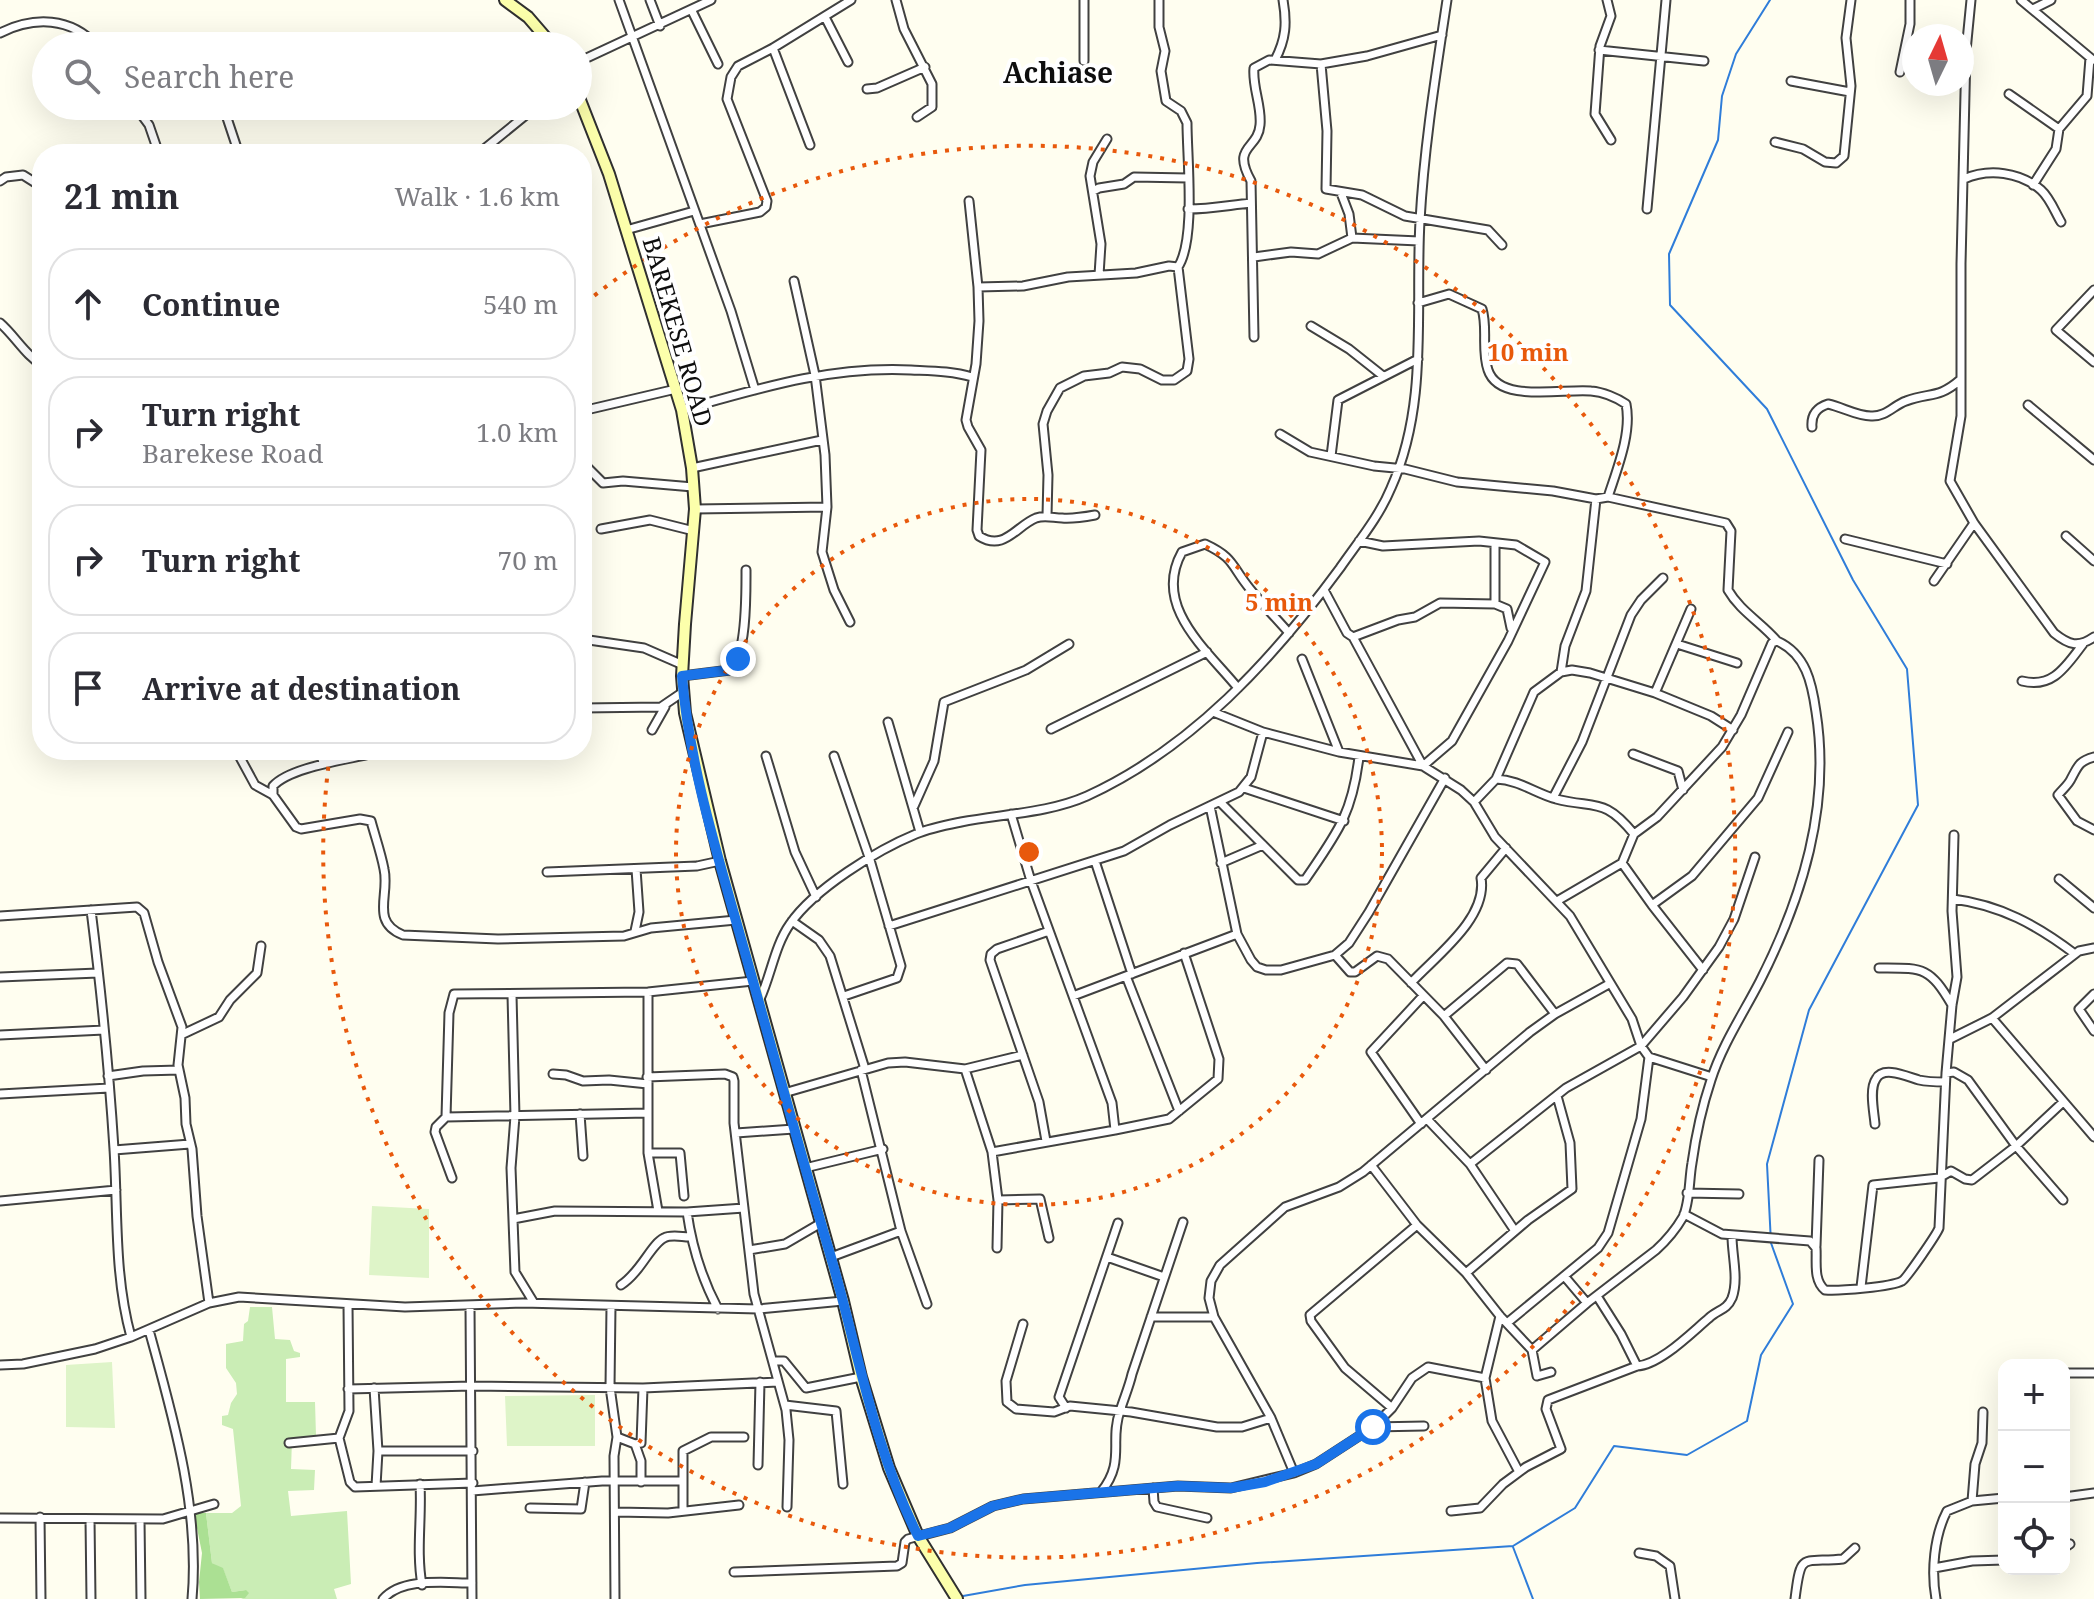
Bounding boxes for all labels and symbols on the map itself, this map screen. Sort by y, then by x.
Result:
north arrow [1902,24,1974,96]
district label: Achiase [1003,53,1113,91]
street label: BAREKESE ROAD [636,233,721,430]
text: 10 min [1487,335,1569,368]
text: 5 min [1245,585,1313,618]
route end [720,641,756,677]
centre of rings [1015,838,1043,866]
route start [1355,1409,1391,1445]

